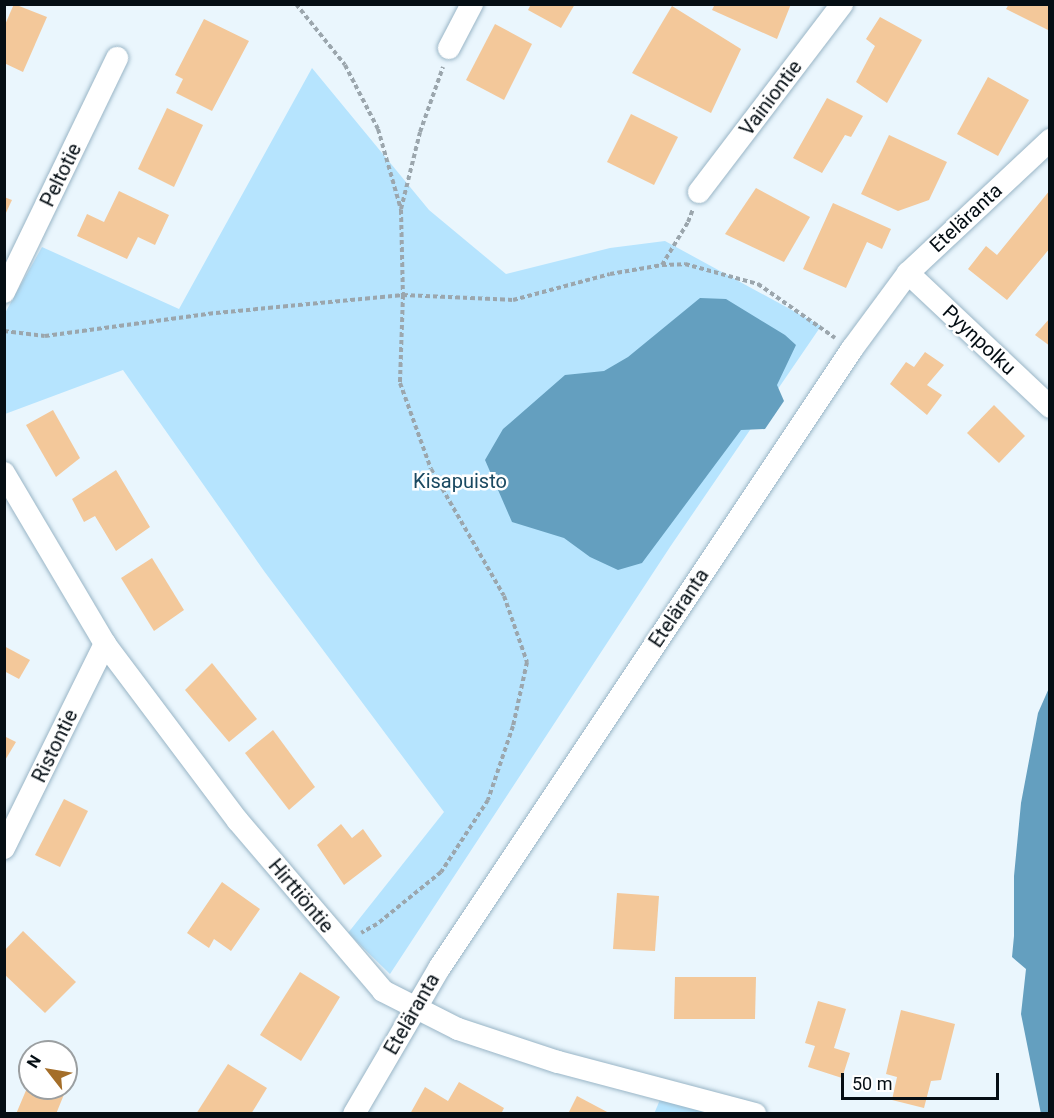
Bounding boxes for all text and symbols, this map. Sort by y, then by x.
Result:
street label: Vainiontie [735,55,807,141]
street label: Peltotie [35,139,87,211]
street label: Eteläranta [925,179,1007,257]
street label: Pyynpolku [937,300,1021,380]
park label: Kisapuisto [413,469,507,493]
street label: Eteläranta [644,564,714,652]
street label: Ristontie [27,706,83,786]
street label: Hirttiöntie [263,854,339,938]
street label: Eteläranta [379,969,445,1059]
north arrow [18,1040,78,1100]
text: N [23,1052,45,1071]
scale bar [844,1061,1002,1099]
text: 50 m [852,1073,892,1094]

